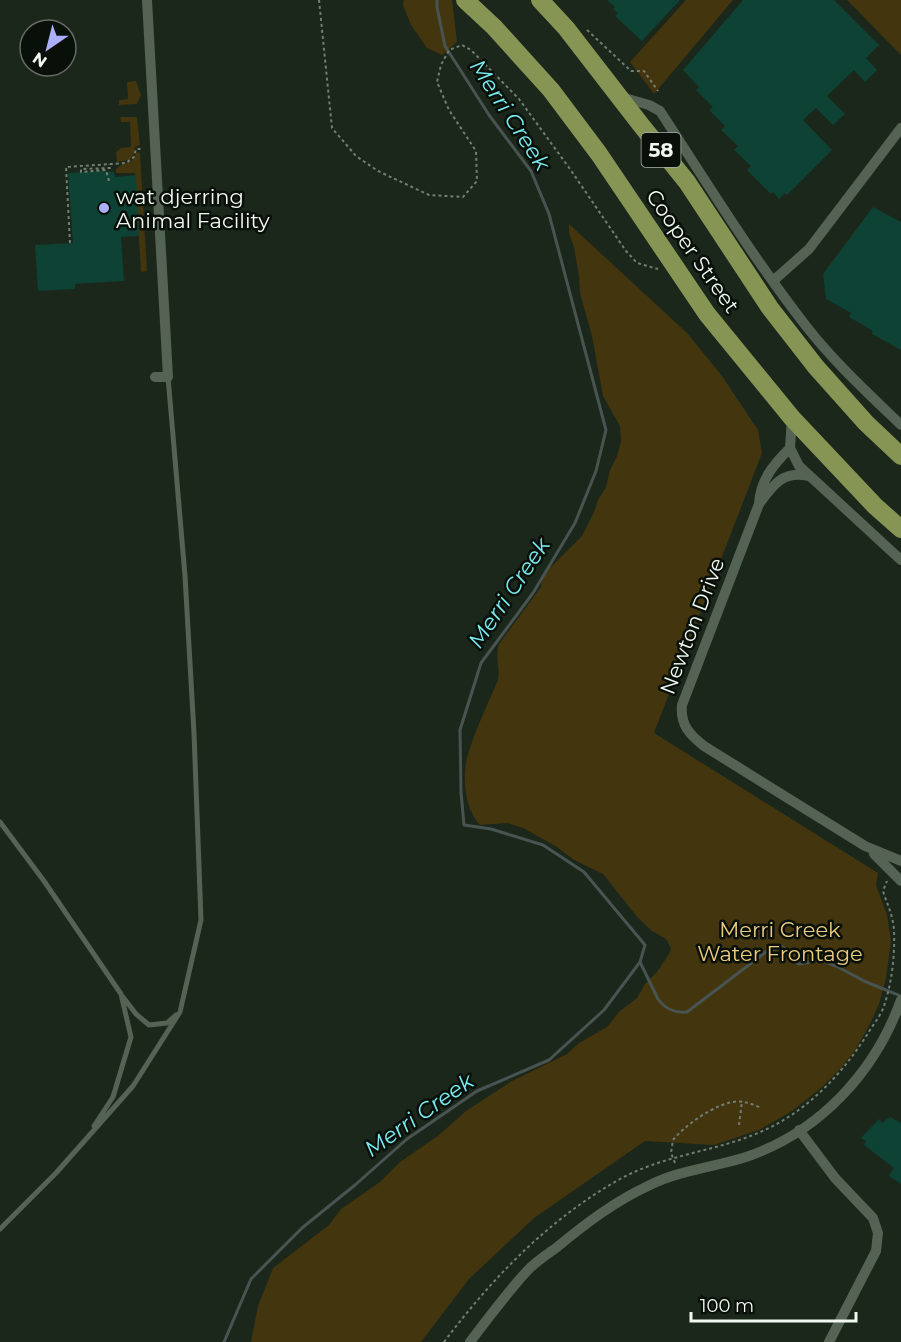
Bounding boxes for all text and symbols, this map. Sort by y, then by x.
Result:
north arrow [18,18,78,78]
text: N [29,48,50,71]
water label: Merri Creek [464,54,556,177]
road number: 58 [642,133,680,167]
place label: wat djerring Animal Facility [116,184,270,233]
street label: Cooper Street [641,184,745,318]
marker: wat djerring Animal Facility [97,201,111,215]
water label: Merri Creek [462,532,556,653]
street label: Newton Drive [654,554,730,698]
park label: Merri Creek Water Frontage [697,917,863,966]
water label: Merri Creek [359,1067,480,1163]
scale bar [691,1285,856,1323]
text: 100 m [700,1295,754,1317]

